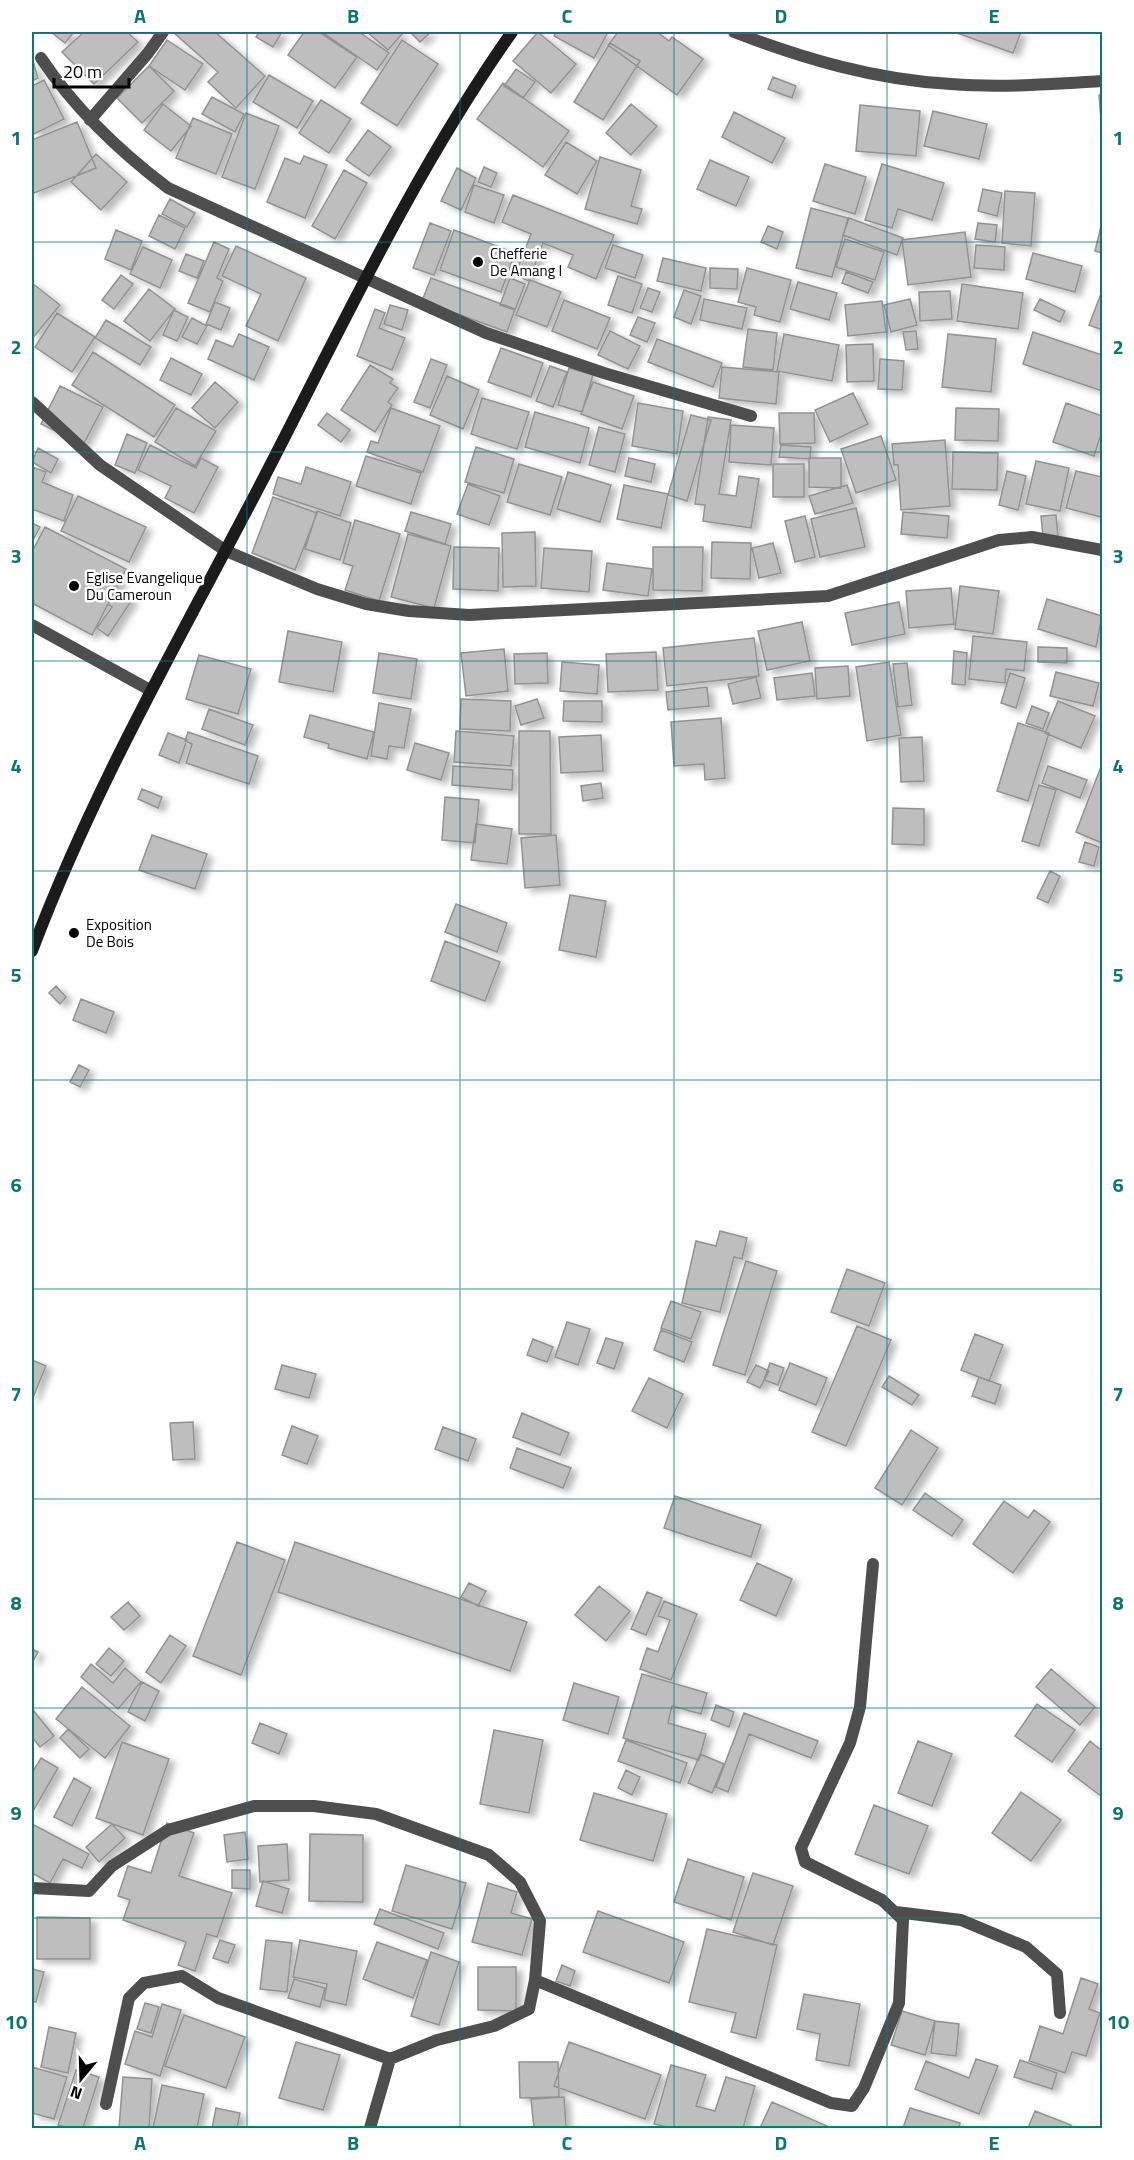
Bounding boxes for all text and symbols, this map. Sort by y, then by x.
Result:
text: A [134,0,146,31]
text: B [347,0,359,31]
text: C [562,0,573,31]
text: D [775,0,787,31]
text: E [988,0,1000,31]
scale bar [54,51,129,89]
text: 20 m [63,58,102,85]
text: 1 [10,122,22,153]
text: 1 [1112,122,1124,153]
place label: Chefferie De Amang I [490,242,562,282]
marker: Chefferie De Amang I [471,255,485,269]
text: 2 [10,331,22,362]
text: 2 [1112,331,1124,362]
text: 3 [10,540,22,571]
text: 3 [1112,540,1124,571]
place label: Eglise Evangelique Du Cameroun [86,566,203,606]
marker: Eglise Evangelique Du Cameroun [67,579,81,593]
text: 4 [10,750,22,781]
text: 4 [1112,750,1124,781]
place label: Exposition De Bois [86,913,152,953]
marker: Exposition De Bois [67,926,81,940]
text: 5 [10,959,22,990]
text: 5 [1112,959,1124,990]
text: 6 [10,1169,22,1200]
text: 6 [1112,1169,1124,1200]
text: 7 [10,1378,22,1409]
text: 7 [1112,1378,1124,1409]
text: 8 [10,1587,22,1618]
text: 8 [1112,1587,1124,1618]
text: 9 [10,1797,22,1828]
text: 9 [1112,1797,1124,1828]
text: 10 [5,2006,27,2037]
text: 10 [1107,2006,1129,2037]
north arrow [51,2049,111,2109]
text: N [67,2080,85,2106]
text: A [134,2127,146,2158]
text: B [347,2127,359,2158]
text: C [562,2127,573,2158]
text: D [775,2127,787,2158]
text: E [988,2127,1000,2158]

